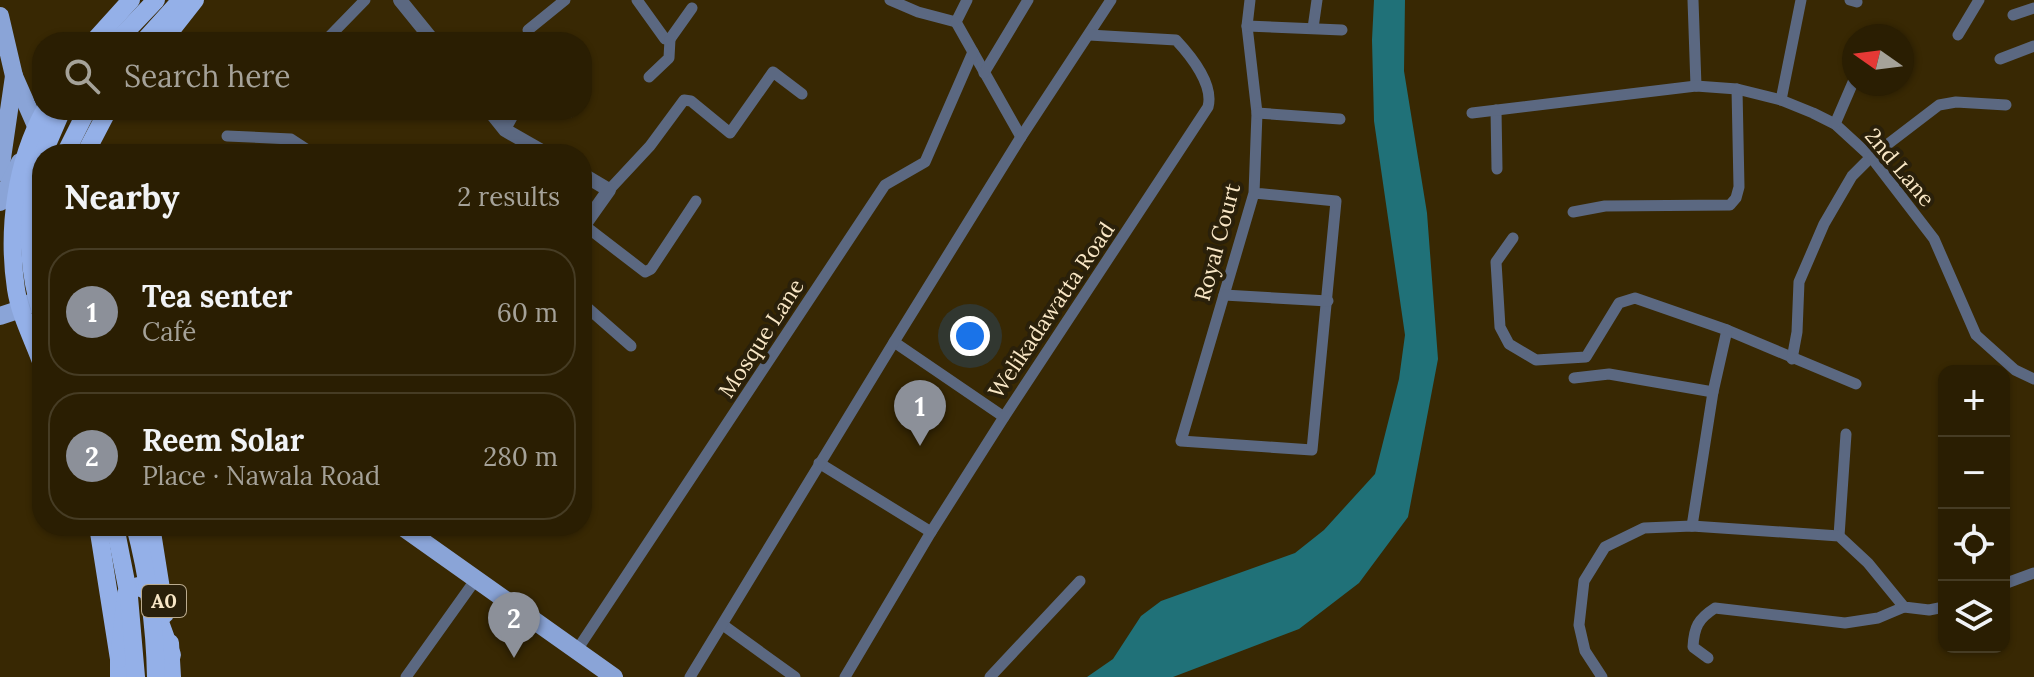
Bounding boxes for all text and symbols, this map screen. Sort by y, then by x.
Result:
north arrow [1842,24,1914,96]
search box [32,32,592,120]
icon: search [60,54,104,98]
text: Search here [124,57,291,95]
street label: 2nd Lane [1859,122,1941,212]
text: Nearby [64,175,180,218]
text: 2 results [457,180,560,213]
street label: Royal Court [1188,180,1246,304]
street label: Welikadawatta Road [982,217,1120,403]
street label: Mosque Lane [712,273,810,403]
text: Tea senter [142,277,292,315]
text: 1 [87,296,97,329]
text: 60 m [497,296,558,329]
text: Café [142,315,196,348]
your location [950,316,990,356]
map controls [1938,365,2010,653]
button: + [1938,365,2010,437]
pin: 1 [894,380,946,446]
text: Reem Solar [142,421,304,459]
button: − [1938,437,2010,509]
text: 2 [85,440,99,473]
text: 280 m [483,440,558,473]
text: Place · Nawala Road [142,459,380,492]
button: locate [1938,509,2010,581]
button: layers [1938,581,2010,653]
road number: A0 [142,585,186,617]
pin: 2 [488,592,540,658]

